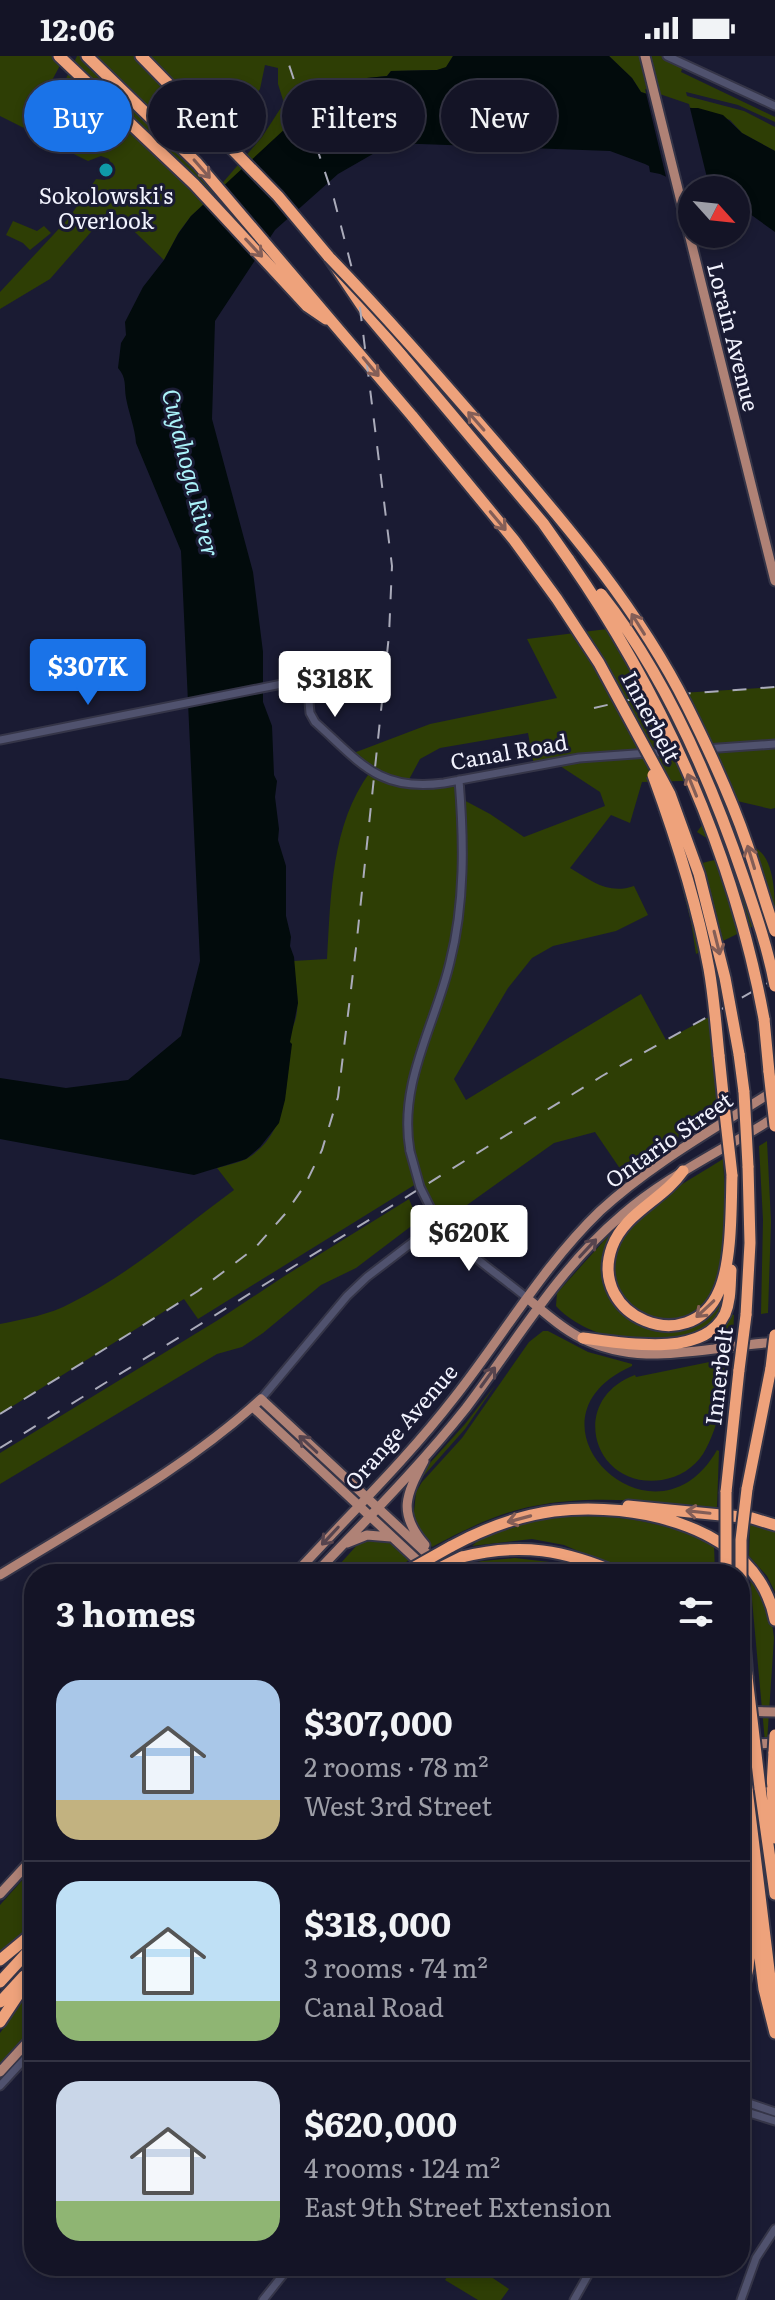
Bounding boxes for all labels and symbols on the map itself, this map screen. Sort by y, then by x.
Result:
one-way arrow [193,159,211,179]
marker: Sokolowski's Overlook [97,161,115,179]
north arrow [678,176,750,248]
place label: Sokolowski's Overlook [39,178,173,236]
one-way arrow [244,238,263,257]
street label: Lorain Avenue [700,259,769,415]
one-way arrow [362,356,380,377]
water label: Cuyahoga River [155,385,230,560]
one-way arrow [467,411,485,431]
one-way arrow [489,510,507,531]
one-way arrow [630,613,647,635]
pin: $307K [32,639,144,707]
pin: $318K [279,651,391,719]
street label: Innerbelt [614,665,690,768]
street label: Canal Road [448,724,570,777]
one-way arrow [684,773,698,798]
one-way arrow [743,844,758,870]
one-way arrow [710,930,725,956]
street label: Ontario Street [598,1082,739,1195]
pin: $620K [413,1205,525,1273]
one-way arrow [578,1238,596,1258]
one-way arrow [695,1299,715,1318]
street label: Innerbelt [695,1324,740,1427]
street label: Orange Avenue [336,1355,464,1497]
one-way arrow [480,1366,496,1388]
one-way arrow [299,1435,318,1454]
one-way arrow [685,1505,712,1520]
one-way arrow [506,1512,532,1527]
one-way arrow [322,1525,340,1545]

